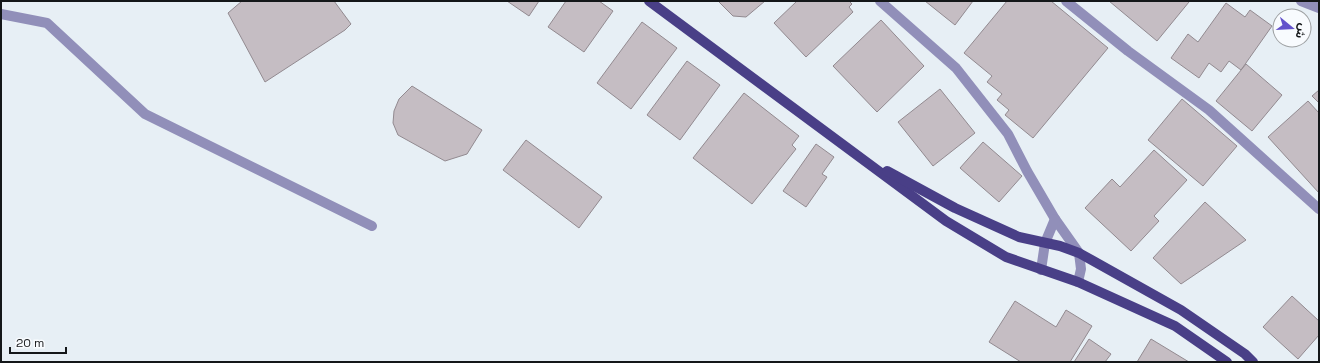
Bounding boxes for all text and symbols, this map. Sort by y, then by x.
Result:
north arrow [1272,8,1312,48]
text: ش [1293,22,1310,40]
scale bar [10,329,66,355]
text: 20 m [16,335,44,351]

